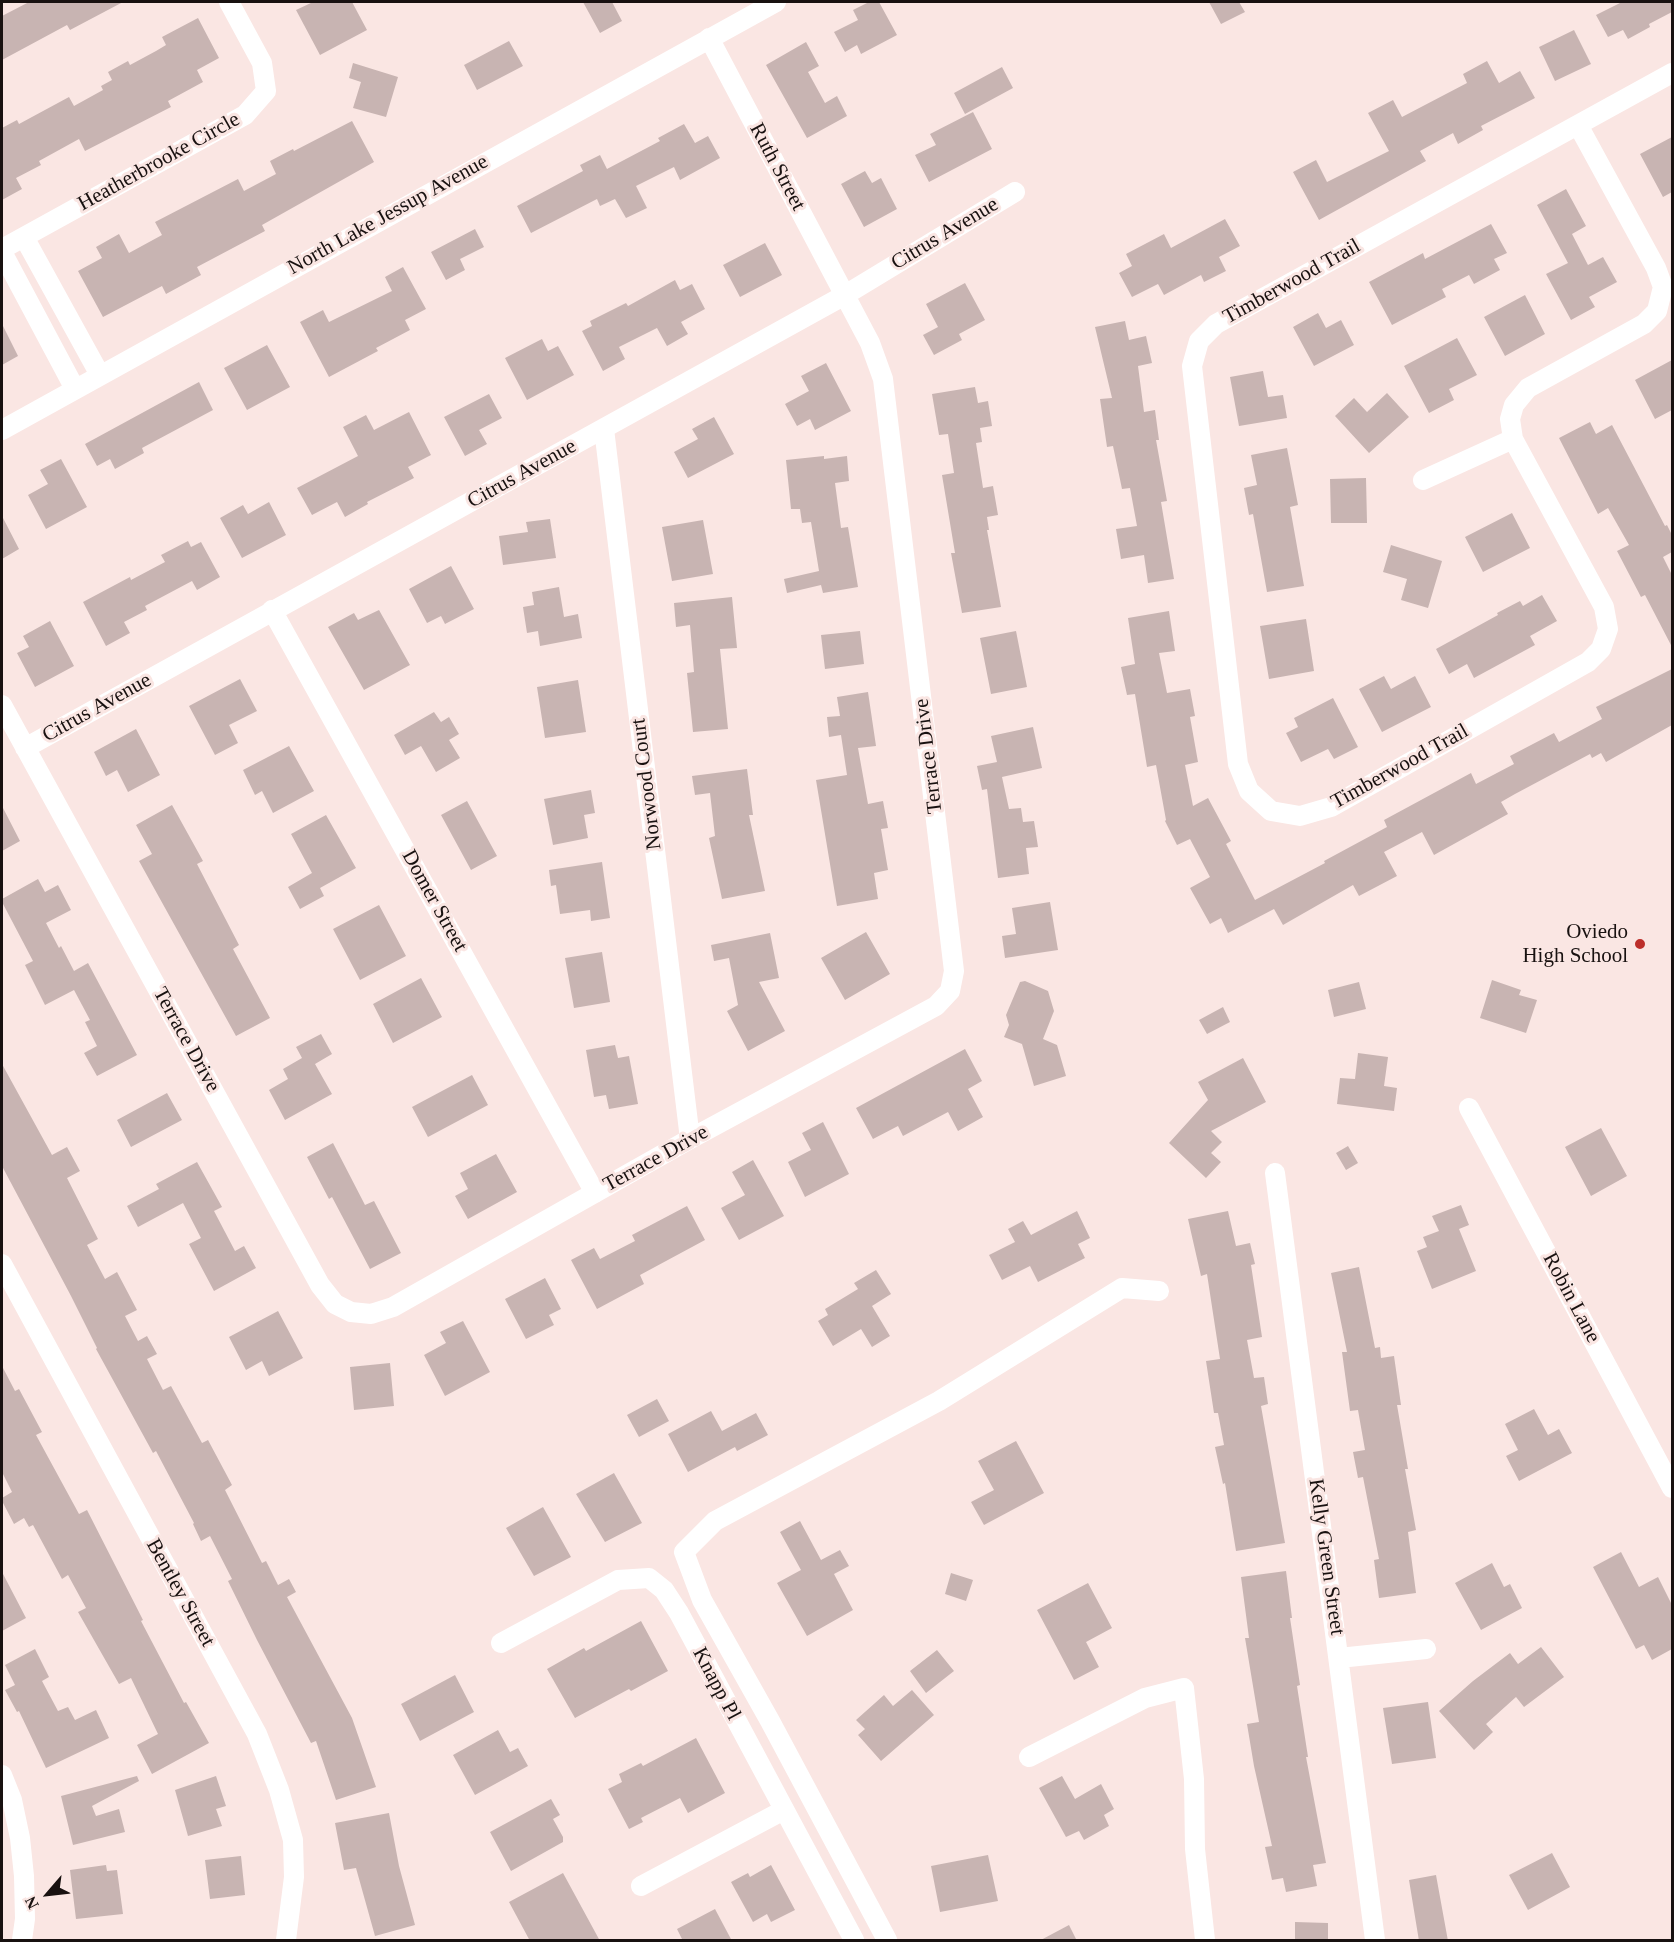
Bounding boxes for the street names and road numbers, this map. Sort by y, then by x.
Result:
street label: Heatherbrooke Circle [74,107,244,217]
street label: Ruth Street [744,119,810,215]
street label: North Lake Jessup Avenue [283,149,493,281]
street label: Citrus Avenue [887,192,1003,276]
street label: Timberwood Trail [1219,234,1365,330]
street label: Citrus Avenue [463,434,581,514]
street label: Citrus Avenue [38,668,156,748]
street label: Terrace Drive [909,697,949,815]
street label: Norwood Court [626,717,668,851]
street label: Timberwood Trail [1327,719,1473,815]
street label: Domer Street [396,846,472,956]
street label: Terrace Drive [147,983,225,1097]
street label: Terrace Drive [599,1120,713,1198]
street label: Robin Lane [1537,1249,1605,1347]
street label: Kelly Green Street [1303,1477,1349,1637]
street label: Bentley Street [140,1535,220,1651]
street label: Knapp Pl [686,1643,746,1725]

